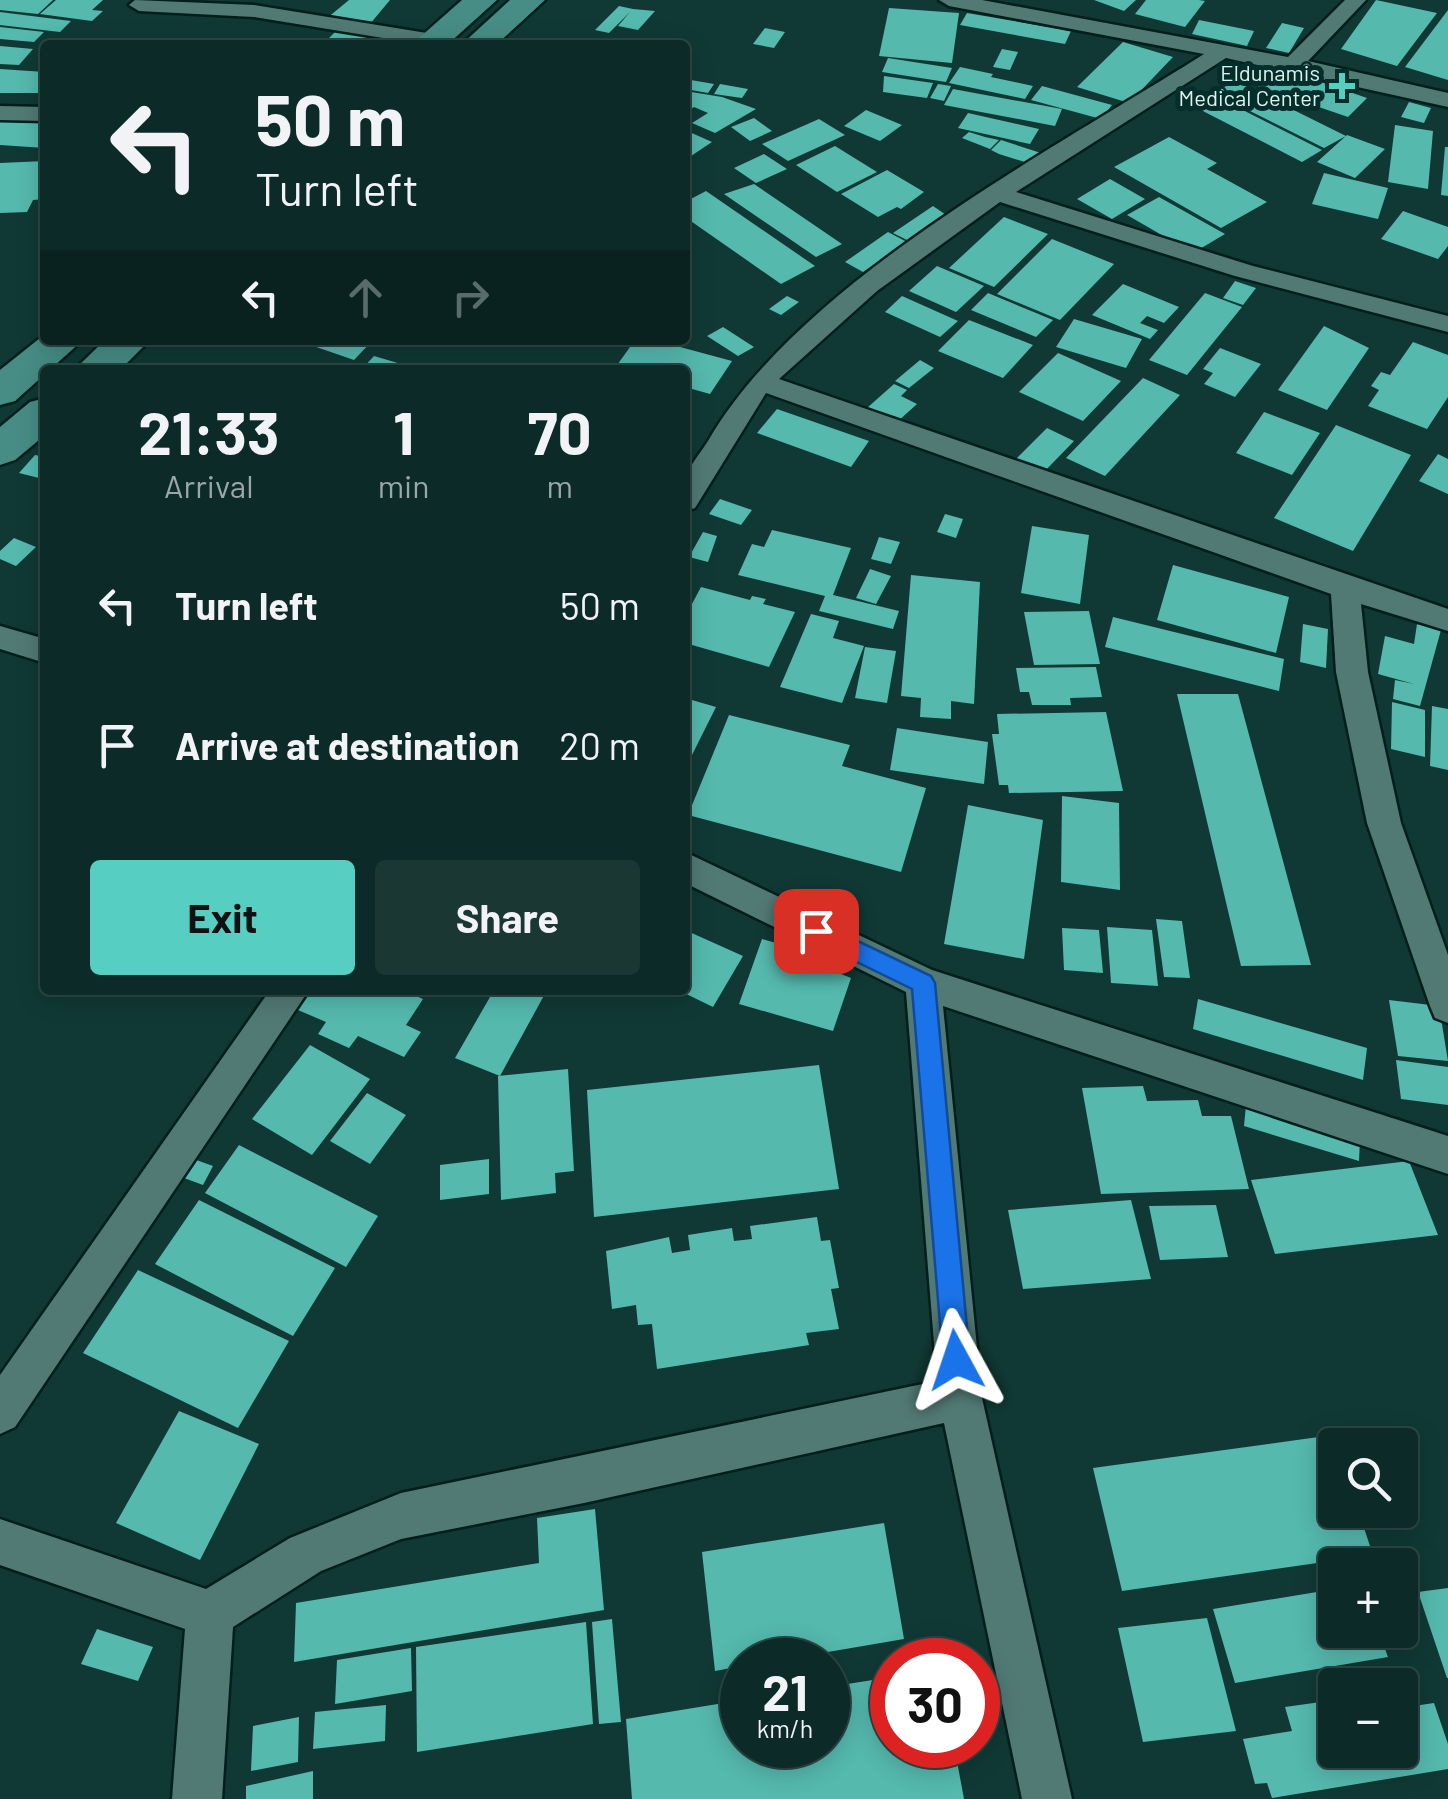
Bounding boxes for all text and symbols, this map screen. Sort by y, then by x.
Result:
place label: Eldunamis Medical Center [1178,59,1320,110]
marker: Eldunamis Medical Center [1329,73,1355,99]
text: 50 m [255,76,405,160]
icon: left [90,80,220,210]
text: Turn left [255,161,419,215]
icon: left [233,270,288,325]
icon: ahead [338,270,393,325]
icon: right [443,270,498,325]
text: 21:33 [138,395,279,467]
text: 1 [393,395,414,467]
text: 70 [528,395,592,467]
text: Arrival [164,466,254,504]
text: min [378,466,430,504]
text: m [547,466,573,504]
icon: left [90,578,145,633]
text: Turn left [175,582,318,628]
text: 50 m [560,582,640,628]
icon: arrive [90,718,145,773]
text: Arrive at destination [175,722,520,768]
text: 20 m [559,722,640,768]
button: Exit [90,860,355,975]
button: Share [375,860,640,975]
pin [774,889,859,974]
icon: arrive [789,904,844,959]
position arrow [904,1308,1008,1412]
map controls [1318,1428,1418,1768]
button: search [1318,1428,1418,1528]
button: + [1318,1548,1418,1648]
speed limit sign: 30 [870,1638,1000,1768]
text: 21 [762,1661,808,1721]
button: − [1318,1668,1418,1768]
text: km/h [757,1713,813,1743]

